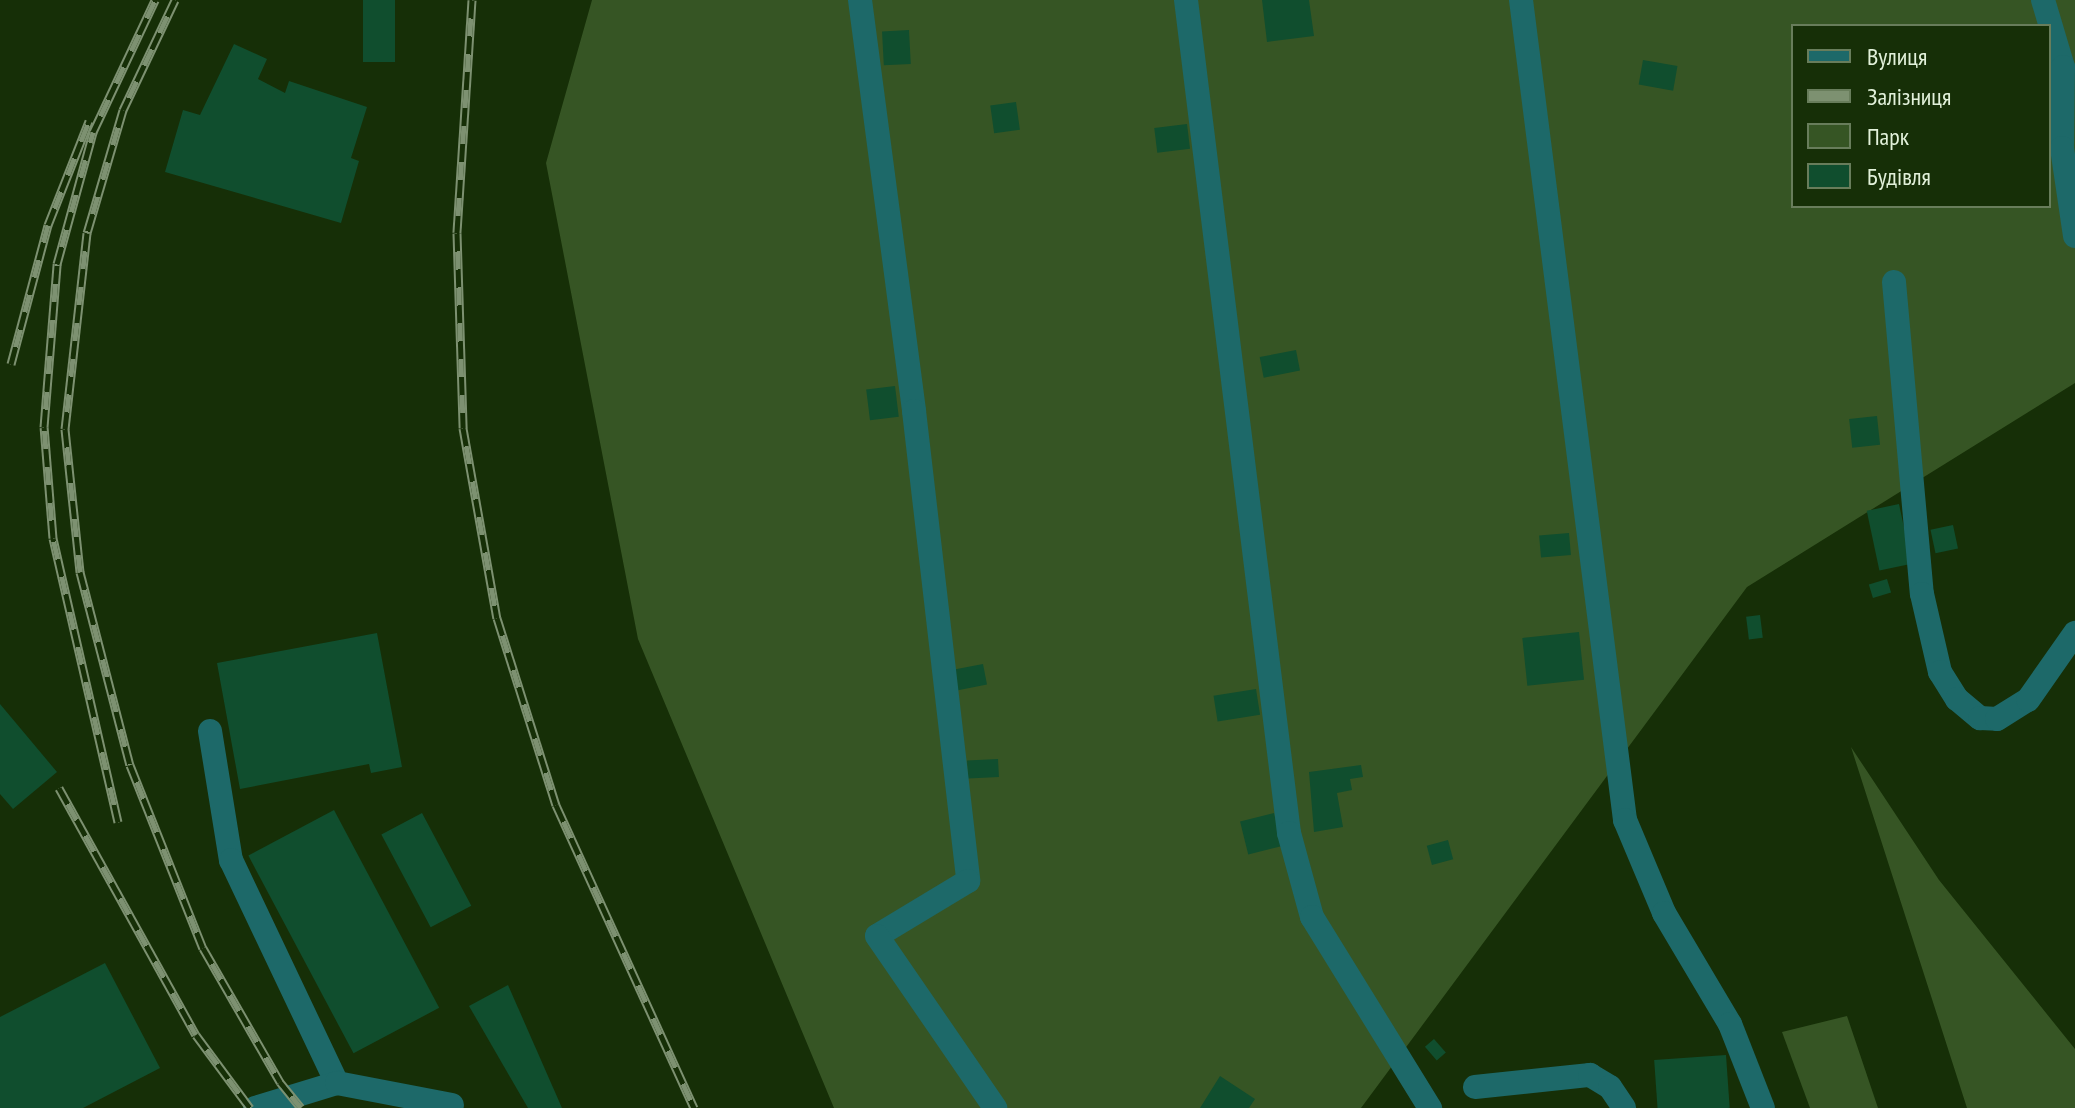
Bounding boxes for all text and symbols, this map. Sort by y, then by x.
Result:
legend [1791,24,2051,208]
text: Вулиця [1867,41,1927,72]
text: Залізниця [1867,81,1951,112]
text: Парк [1867,121,1909,152]
text: Будівля [1867,161,1931,192]

